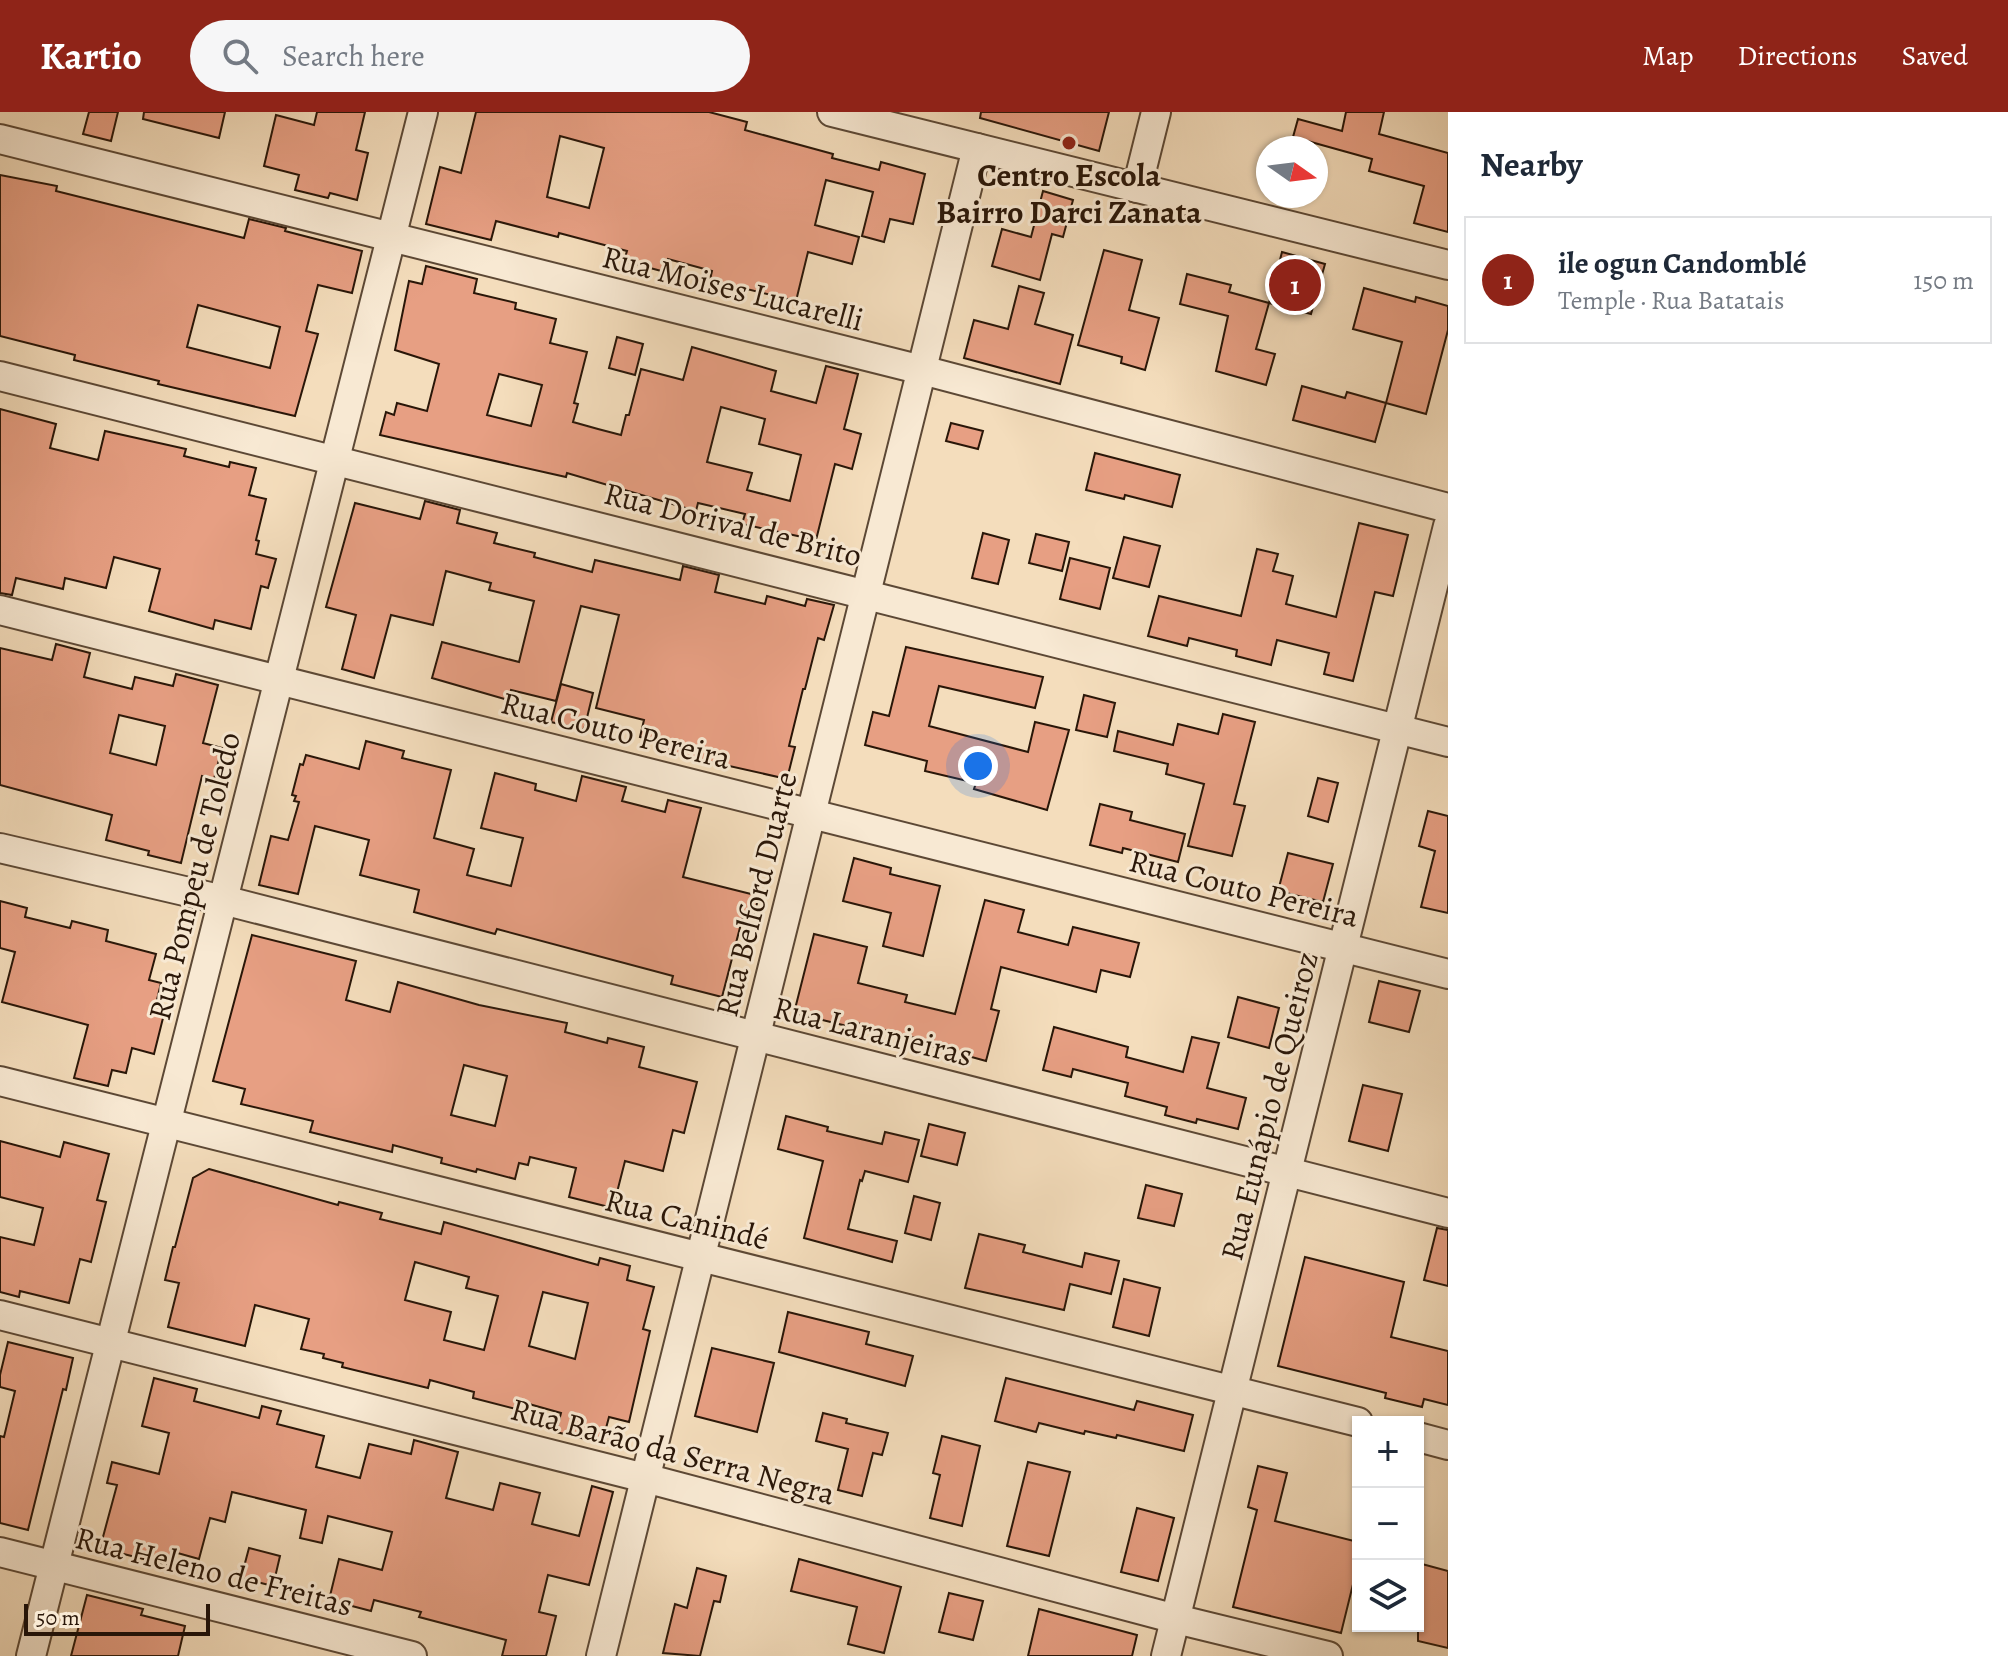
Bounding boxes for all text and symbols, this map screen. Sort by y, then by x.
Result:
search box [190,20,750,92]
text: Kartio [40,30,142,82]
icon: search [218,34,262,78]
text: Search here [282,36,425,76]
text: Map [1642,37,1693,75]
text: Directions [1737,37,1858,75]
text: Saved [1902,37,1968,75]
marker: Centro Escola Bairro Darci Zanata [1060,134,1078,152]
north arrow [1256,136,1328,208]
text: Nearby [1480,141,1583,188]
place label: Centro Escola Bairro Darci Zanata [936,153,1202,234]
street label: Rua Moises Lucarelli [598,234,868,342]
text: ile ogun Candomblé [1558,243,1807,283]
pin: 1 [1269,255,1321,315]
text: 1 [1503,263,1513,298]
text: 150 m [1913,263,1974,298]
text: Temple · Rua Batatais [1558,283,1784,318]
street label: Rua Dorival de Brito [600,471,866,577]
street label: Rua Couto Pereira [497,680,736,780]
street label: Rua Pompeu de Toledo [137,727,251,1025]
your location [958,746,998,786]
street label: Rua Belford Duarte [704,767,808,1021]
street label: Rua Couto Pereira [1125,838,1364,938]
street label: Rua Eunápio de Queiroz [1209,947,1329,1265]
street label: Rua Laranjeiras [769,985,977,1077]
street label: Rua Canindé [600,1177,774,1261]
street label: Rua Barão da Serra Negra [506,1387,840,1516]
map controls [1352,1416,1424,1632]
button: + [1352,1416,1424,1488]
button: − [1352,1488,1424,1560]
street label: Rua Heleno de Freitas [71,1515,357,1627]
button: layers [1352,1560,1424,1632]
scale bar [24,1600,210,1636]
text: 50 m [36,1603,80,1633]

